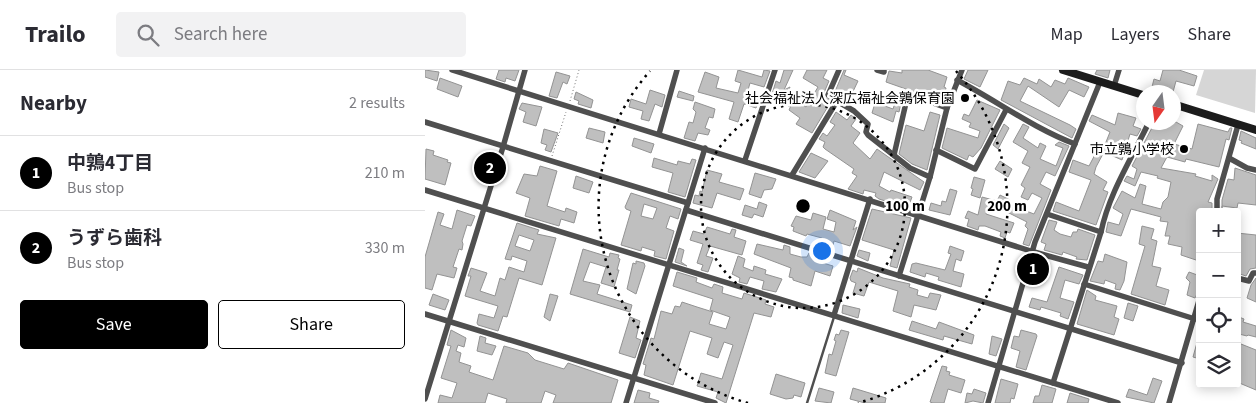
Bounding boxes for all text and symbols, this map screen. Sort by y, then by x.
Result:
search box [116,12,466,57]
text: Trailo [25,17,86,52]
icon: search [134,21,162,49]
text: Search here [174,21,267,48]
text: Map [1051,22,1083,47]
text: Layers [1111,22,1160,47]
text: Share [1188,22,1231,47]
north arrow [1136,85,1181,130]
text: Nearby [20,88,87,118]
place label: 社会福祉法人深広福祉会鶉保育園 [745,89,955,109]
text: 2 results [349,92,405,114]
marker: 社会福祉法人深広福祉会鶉保育園 [959,92,971,104]
place label: 市立鶉小学校 [1090,140,1174,160]
marker: 市立鶉小学校 [1178,143,1190,155]
pin: 2 [474,149,506,187]
text: 中鶉4丁目 [67,150,153,177]
text: 1 [32,162,40,184]
text: 210 m [365,162,405,184]
text: Bus stop [67,177,124,199]
text: 100 m [885,196,925,217]
text: 200 m [987,196,1027,217]
centre of rings [794,197,812,215]
map controls [1196,208,1241,388]
button: + [1196,208,1241,253]
text: うずら歯科 [67,225,162,252]
text: 2 [32,237,40,259]
text: 330 m [365,237,405,259]
your location [809,238,835,264]
pin: 1 [1017,250,1049,288]
text: Bus stop [67,252,124,274]
button: − [1196,253,1241,298]
button: locate [1196,298,1241,343]
button: Save [20,300,208,349]
button: Share [218,300,405,349]
button: layers [1196,343,1241,388]

